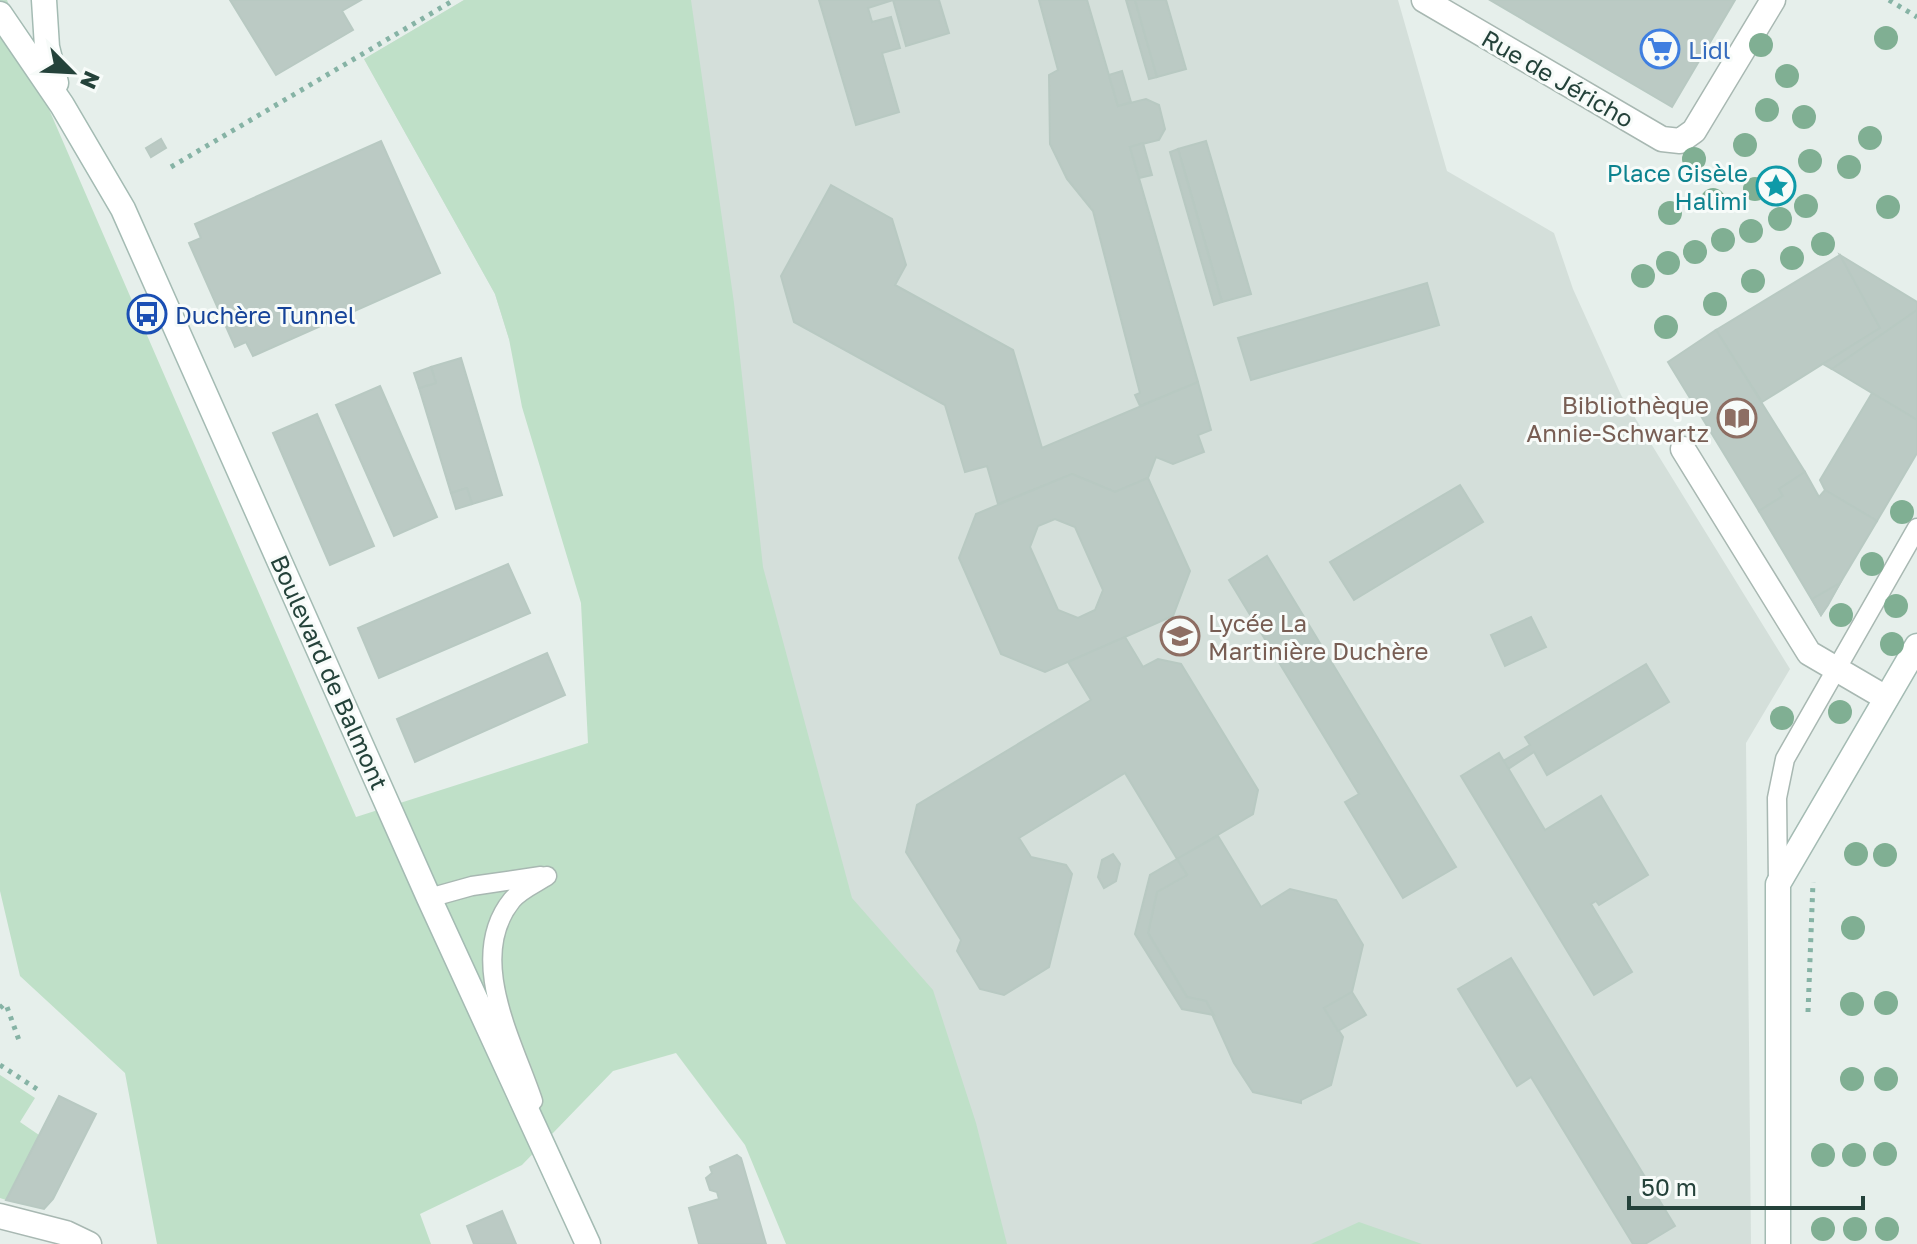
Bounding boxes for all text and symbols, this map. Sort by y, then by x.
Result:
street label: Rue de Jéricho [1477,23,1639,133]
supermarket icon: Lidl [1639,28,1681,70]
north arrow [32,32,112,112]
place label: Lidl [1688,35,1731,64]
text: N [75,67,106,93]
place label: Place Gisèle Halimi [1607,158,1748,215]
place icon: Place Gisèle Halimi [1755,165,1797,207]
bus stop icon: Duchère Tunnel [126,293,168,335]
place label: Duchère Tunnel [175,300,355,329]
place label: Bibliothèque Annie-Schwartz [1526,390,1709,447]
library icon: Bibliothèque Annie-Schwartz [1716,397,1758,439]
street label: Boulevard de Balmont [265,550,395,794]
place label: Lycée La Martinière Duchère [1208,608,1428,665]
school or university icon: Lycée La Martinière Duchère [1159,615,1201,657]
scale bar [1629,1160,1863,1210]
text: 50 m [1641,1172,1697,1201]

